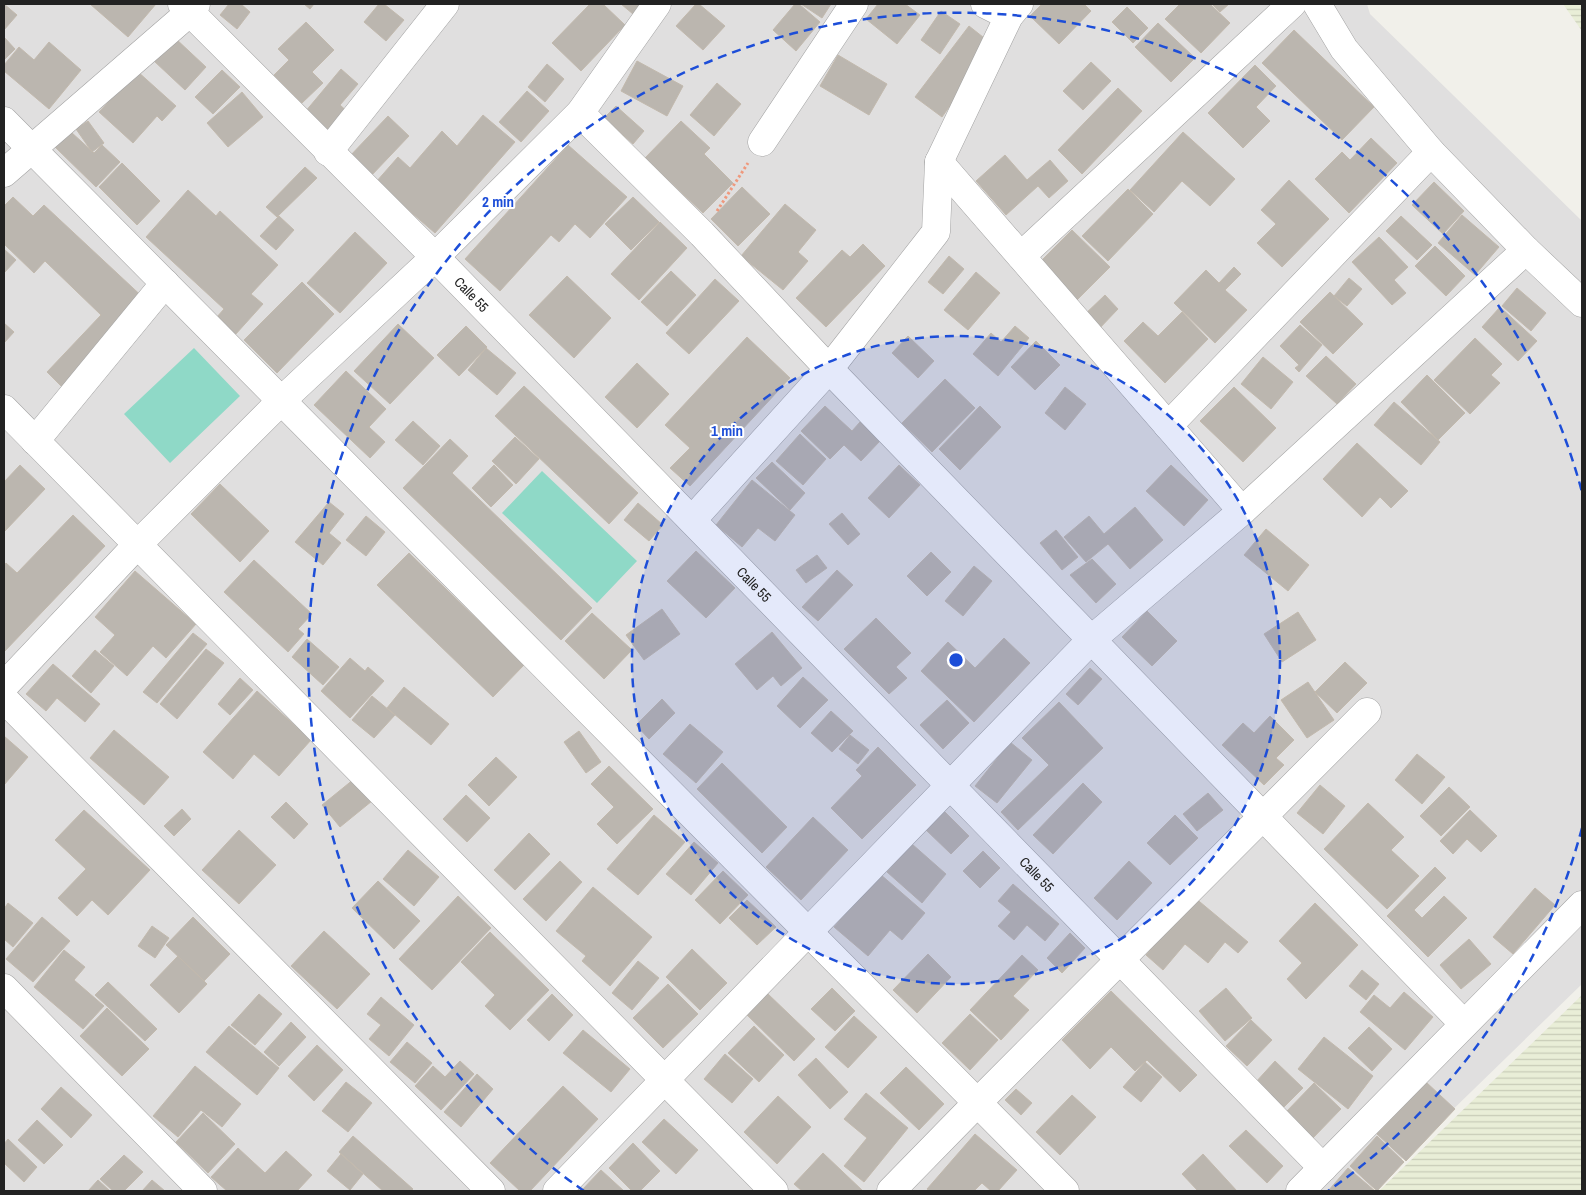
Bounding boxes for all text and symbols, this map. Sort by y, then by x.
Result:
text: 2 min [482,191,514,212]
street label: Calle 55 [450,273,493,316]
text: 1 min [711,420,743,441]
street label: Calle 55 [733,563,775,606]
centre of rings [947,651,965,669]
street label: Calle 55 [1016,853,1058,896]

